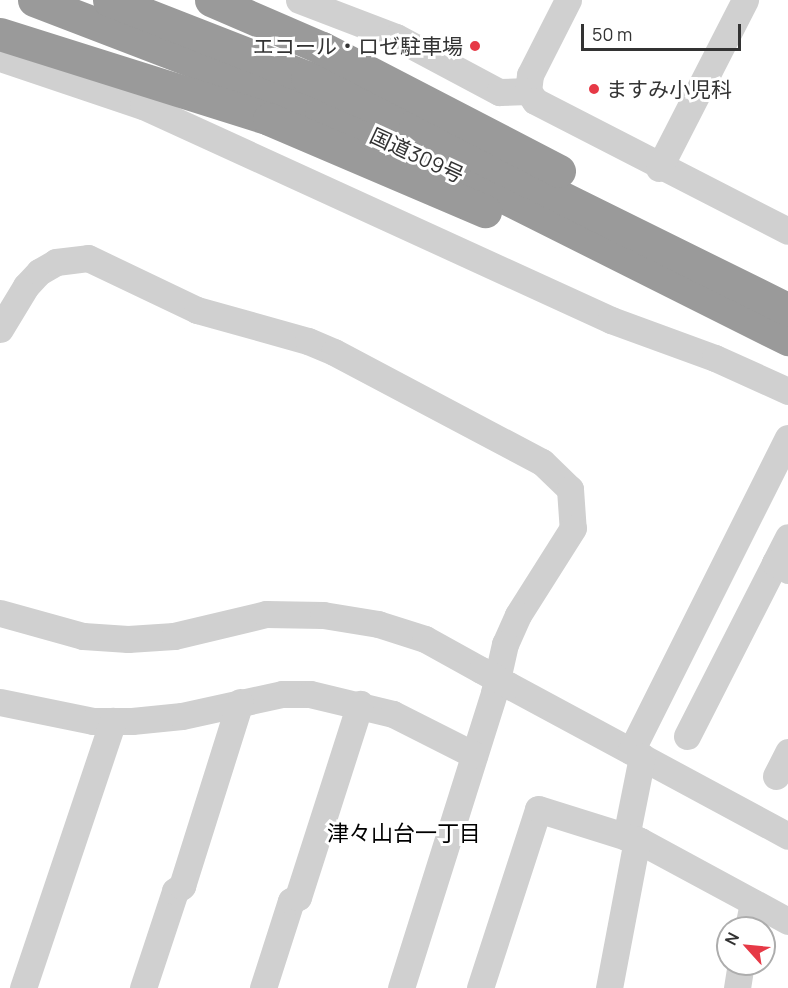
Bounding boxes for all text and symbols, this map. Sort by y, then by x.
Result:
scale bar [584,12,744,50]
text: 50 m [592,22,632,46]
place label: エコール・ロゼ駐車場 [253,33,463,59]
marker: エコール・ロゼ駐車場 [468,39,482,53]
place label: ますみ小児科 [606,76,732,102]
marker: ますみ小児科 [587,82,601,96]
street label: 国道309号 [366,122,468,188]
district label: 津々山台一丁目 [327,821,481,847]
north arrow [716,916,776,976]
text: N [719,929,744,949]

